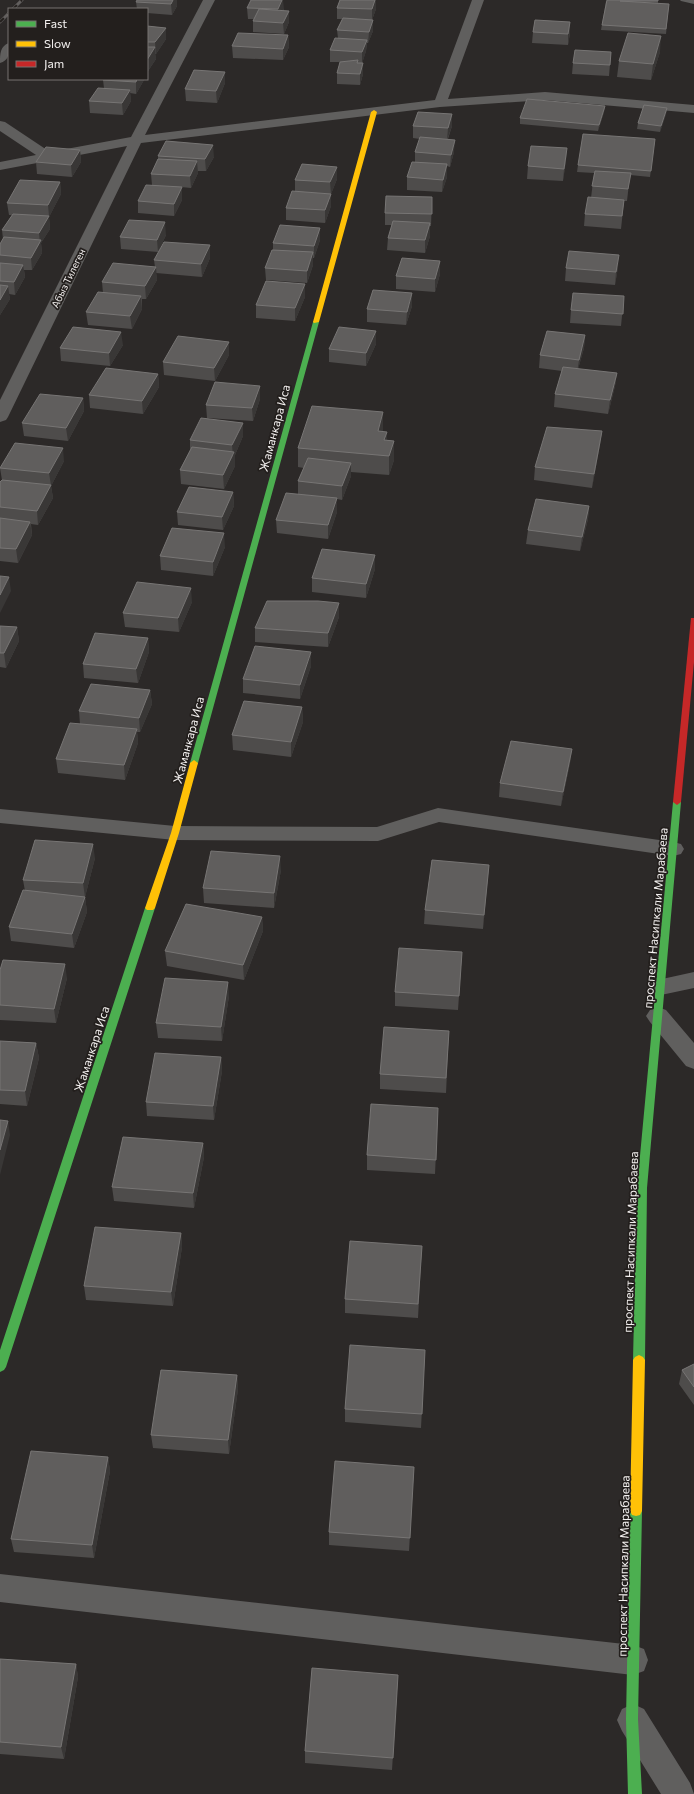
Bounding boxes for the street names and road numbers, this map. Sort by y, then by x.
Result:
street label: Абыз Тилеген [48,246,88,310]
street label: Жаманкара Иса [256,383,292,473]
street label: Жаманкара Иса [170,695,206,785]
street label: проспект Насипкали Марабаева [640,827,670,1009]
street label: Жаманкара Иса [70,1004,112,1094]
street label: проспект Насипкали Марабаева [620,1151,640,1333]
street label: проспект Насипкали Марабаева [614,1475,632,1657]

